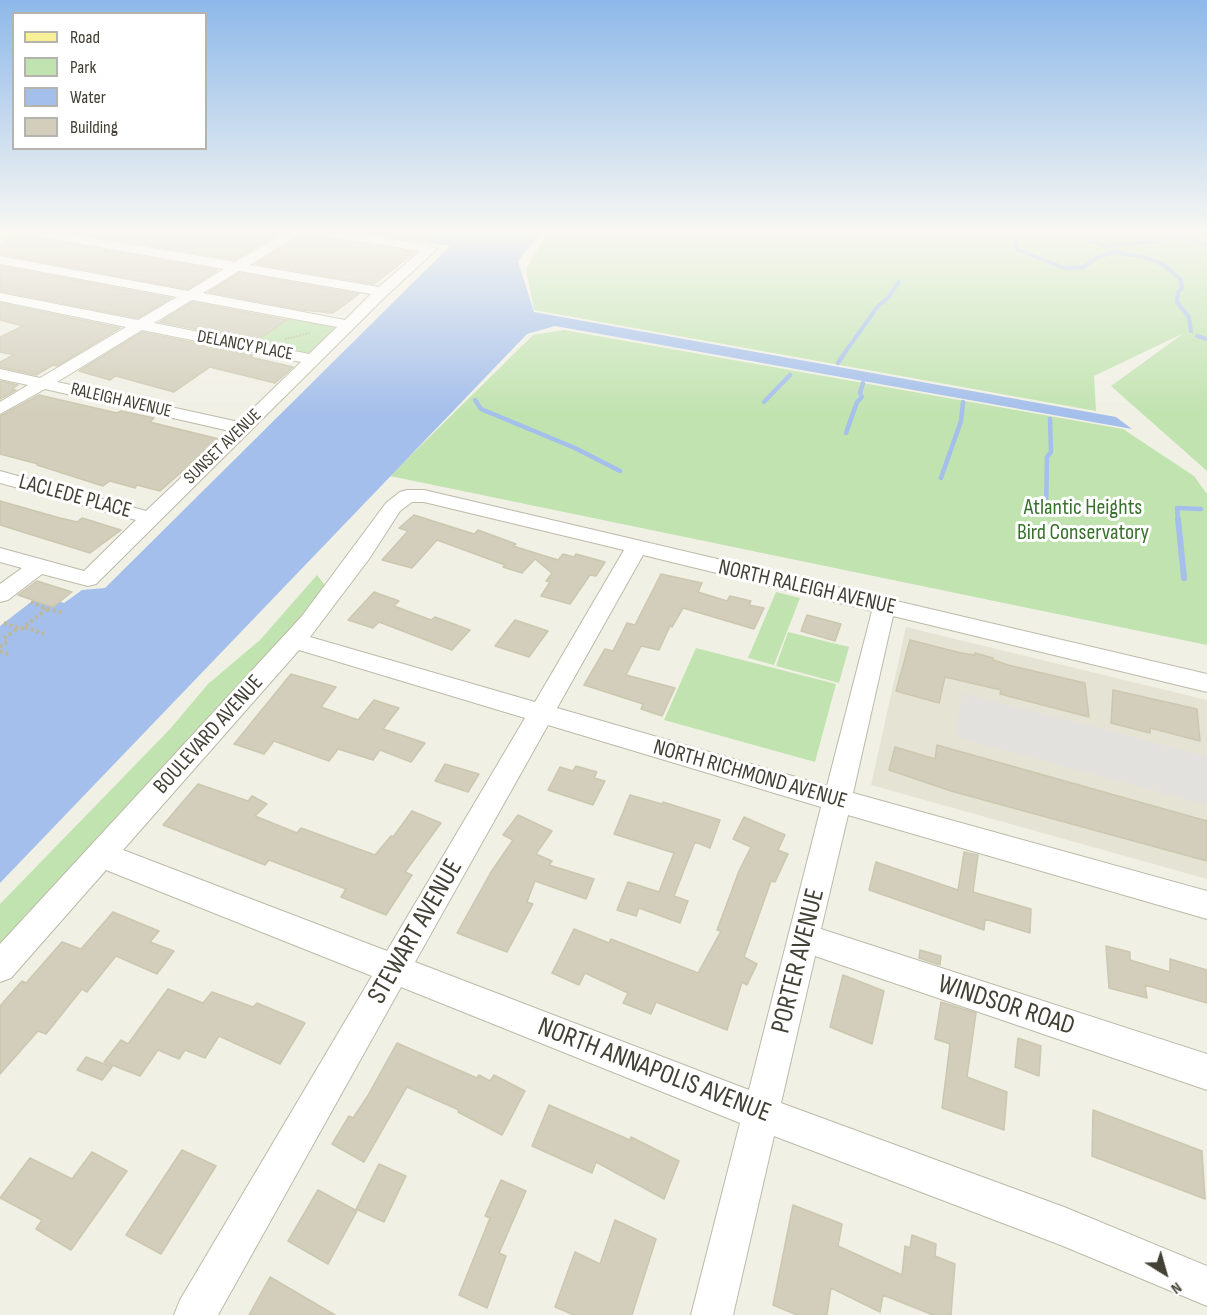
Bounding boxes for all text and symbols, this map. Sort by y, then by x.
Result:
legend [12,12,207,150]
text: Road [70,27,100,48]
text: Park [70,57,96,78]
text: Water [70,87,106,108]
text: Building [70,117,118,138]
street label: DELANCY PLACE [195,326,295,366]
street label: RALEIGH AVENUE [68,379,174,423]
street label: SUNSET AVENUE [180,405,266,489]
street label: LACLEDE PLACE [16,469,134,525]
park label: Atlantic Heights Bird Conservatory [1017,495,1149,546]
street label: NORTH RALEIGH AVENUE [716,555,898,621]
street label: BOULEVARD AVENUE [149,670,269,800]
street label: NORTH RICHMOND AVENUE [650,735,850,815]
street label: STEWART AVENUE [362,854,470,1010]
street label: PORTER AVENUE [765,885,833,1037]
street label: WINDSOR ROAD [934,969,1078,1043]
street label: NORTH ANNAPOLIS AVENUE [533,1012,775,1130]
north arrow [1135,1243,1195,1303]
text: N [1167,1278,1185,1298]

